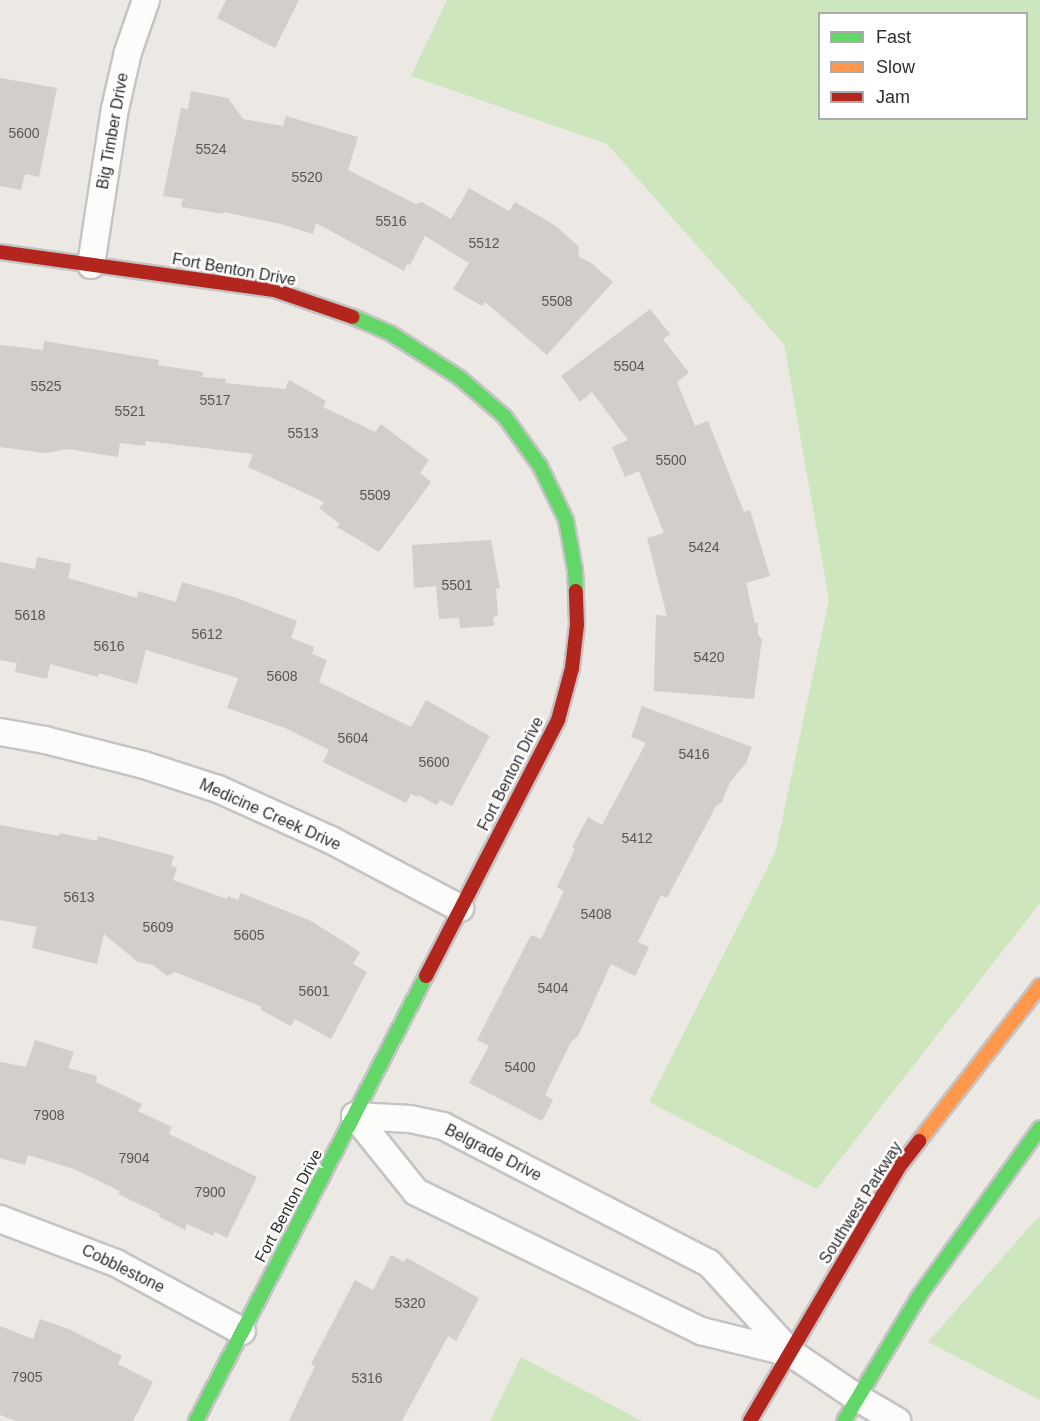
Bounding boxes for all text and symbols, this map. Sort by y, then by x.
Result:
legend [818,12,1028,120]
text: Fast [876,27,911,47]
text: Slow [876,57,915,77]
street label: Big Timber Drive [93,71,133,191]
text: Jam [876,87,910,107]
house number: 5600 [8,125,40,141]
house number: 5524 [195,141,227,157]
house number: 5520 [291,169,323,185]
house number: 5516 [375,213,407,229]
house number: 5512 [468,235,500,251]
street label: Fort Benton Drive [171,250,297,290]
house number: 5508 [541,293,573,309]
house number: 5504 [613,358,645,374]
house number: 5525 [30,378,62,394]
house number: 5517 [199,392,231,408]
house number: 5521 [114,403,146,419]
house number: 5513 [287,425,319,441]
house number: 5500 [655,452,687,468]
house number: 5509 [359,487,391,503]
house number: 5424 [688,539,720,555]
house number: 5501 [441,577,473,593]
house number: 5618 [14,607,46,623]
house number: 5612 [191,626,223,642]
house number: 5616 [93,638,125,654]
house number: 5420 [693,649,725,665]
house number: 5608 [266,668,298,684]
street label: Fort Benton Drive [474,714,548,834]
house number: 5604 [337,730,369,746]
house number: 5416 [678,746,710,762]
house number: 5600 [418,754,450,770]
street label: Medicine Creek Drive [196,775,344,855]
house number: 5412 [621,830,653,846]
house number: 5613 [63,889,95,905]
house number: 5408 [580,906,612,922]
house number: 5609 [142,919,174,935]
house number: 5605 [233,927,265,943]
house number: 5404 [537,980,569,996]
house number: 5601 [298,983,330,999]
house number: 5400 [504,1059,536,1075]
house number: 7908 [33,1107,65,1123]
street label: Belgrade Drive [441,1120,545,1186]
street label: Southwest Parkway [816,1138,906,1268]
street label: Fort Benton Drive [251,1146,327,1266]
house number: 7904 [118,1150,150,1166]
house number: 7900 [194,1184,226,1200]
street label: Cobblestone [78,1241,168,1297]
house number: 5320 [394,1295,426,1311]
house number: 7905 [11,1369,43,1385]
house number: 5316 [351,1370,383,1386]

